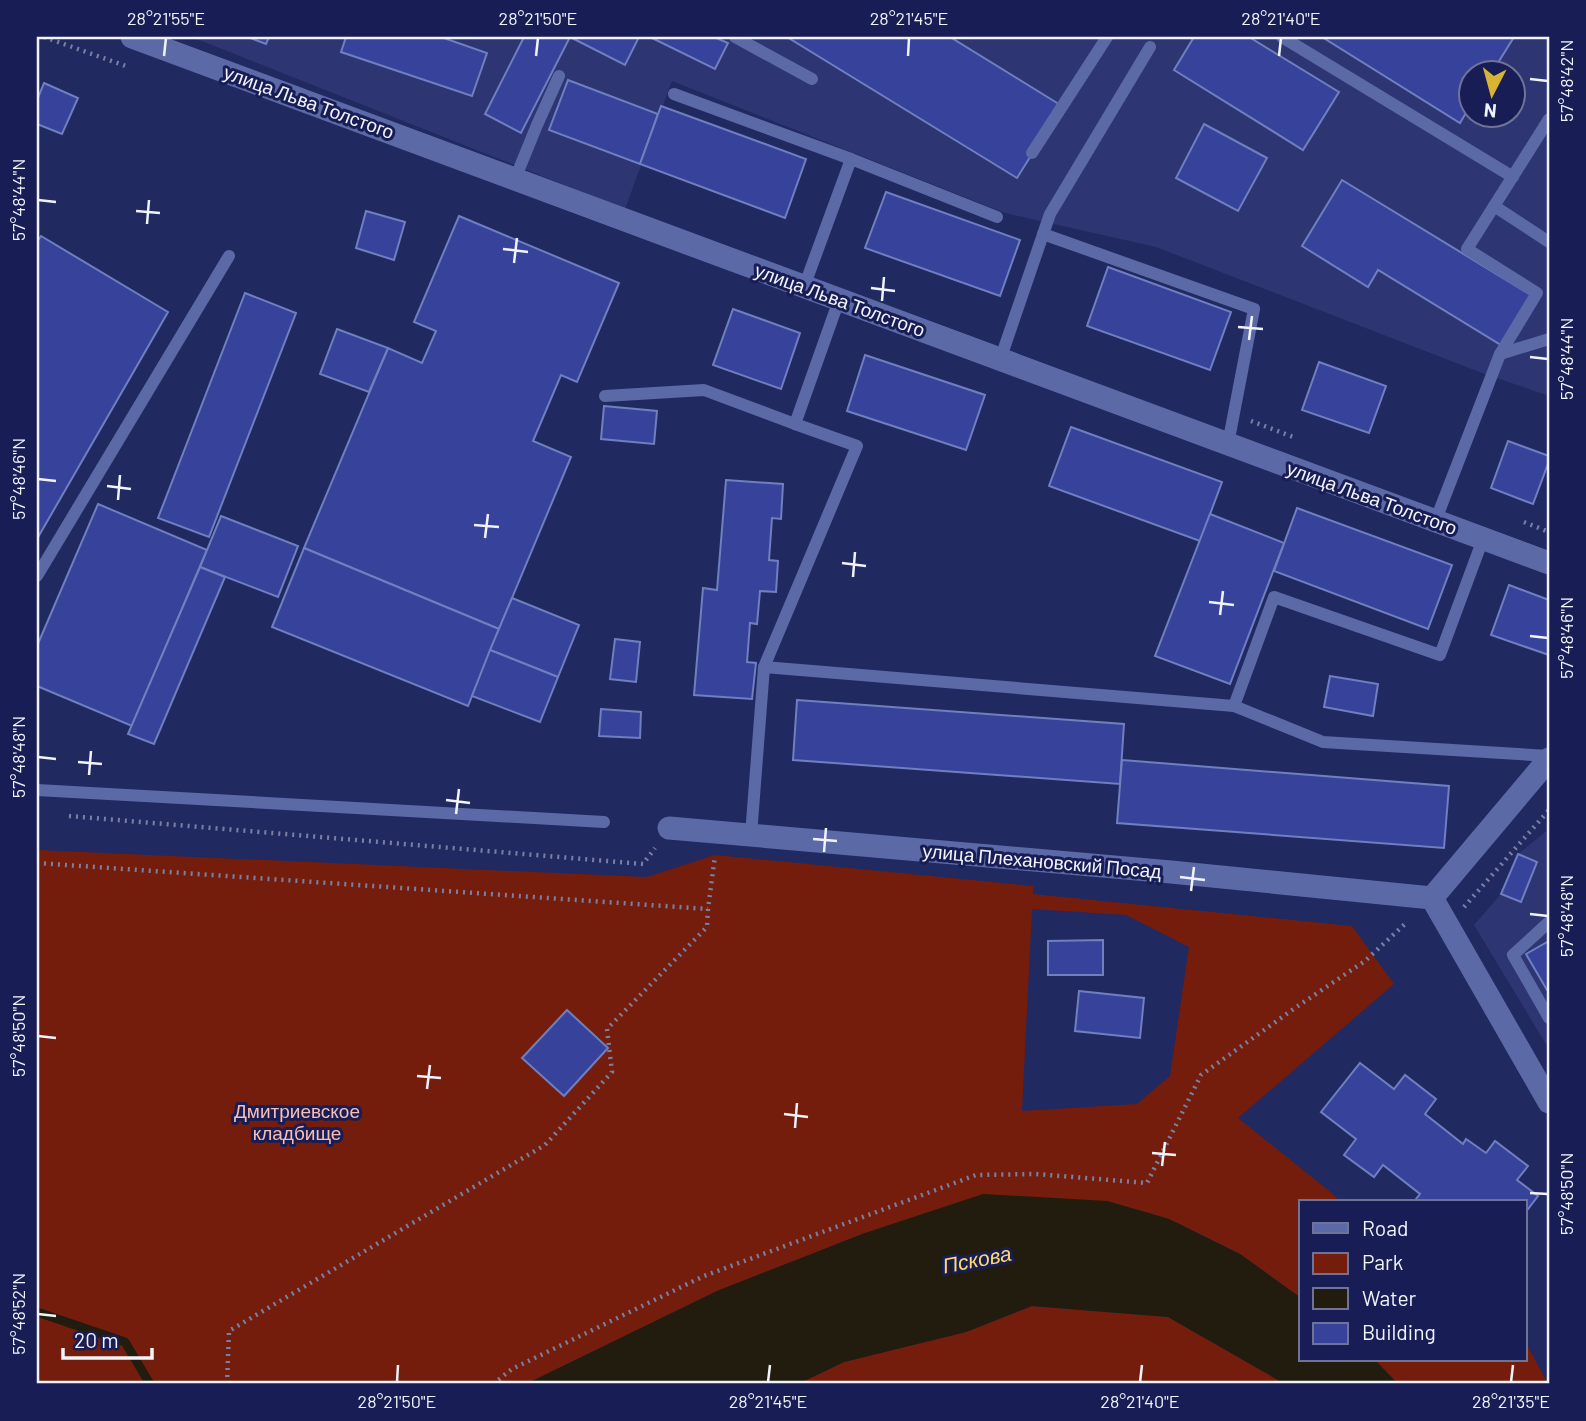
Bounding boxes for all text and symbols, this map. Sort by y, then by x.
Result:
text: 28°21'55"E [127,7,205,29]
text: 28°21'50"E [498,7,578,29]
text: 28°21'45"E [870,7,948,29]
text: 28°21'40"E [1241,7,1321,29]
text: 57°48'42"N [1555,40,1577,122]
street label: улица Льва Толстого [221,60,398,143]
north arrow [1456,60,1526,130]
text: N [1483,99,1498,124]
text: 57°48'44"N [7,159,29,241]
street label: улица Льва Толстого [752,258,929,341]
text: 57°48'44"N [1555,318,1577,400]
text: 57°48'46"N [7,438,29,520]
street label: улица Льва Толстого [1284,456,1461,539]
text: 57°48'46"N [1555,597,1577,679]
text: 57°48'48"N [7,716,29,798]
street label: улица Плехановский Посад [922,839,1163,882]
text: 57°48'48"N [1555,875,1577,957]
text: 57°48'50"N [7,995,29,1077]
park label: Дмитриевское кладбище [234,1099,360,1144]
text: 57°48'50"N [1555,1153,1577,1235]
legend [1299,1200,1526,1362]
text: Road [1362,1215,1408,1240]
water label: Пскова [940,1240,1013,1277]
text: Park [1362,1249,1403,1274]
text: 57°48'52"N [7,1273,29,1355]
text: Water [1362,1285,1417,1310]
scale bar [63,1316,152,1360]
text: Building [1362,1319,1436,1344]
text: 20 m [74,1327,119,1352]
text: 28°21'50"E [357,1390,437,1412]
text: 28°21'45"E [729,1390,807,1412]
text: 28°21'40"E [1100,1390,1180,1412]
text: 28°21'35"E [1472,1390,1550,1412]

